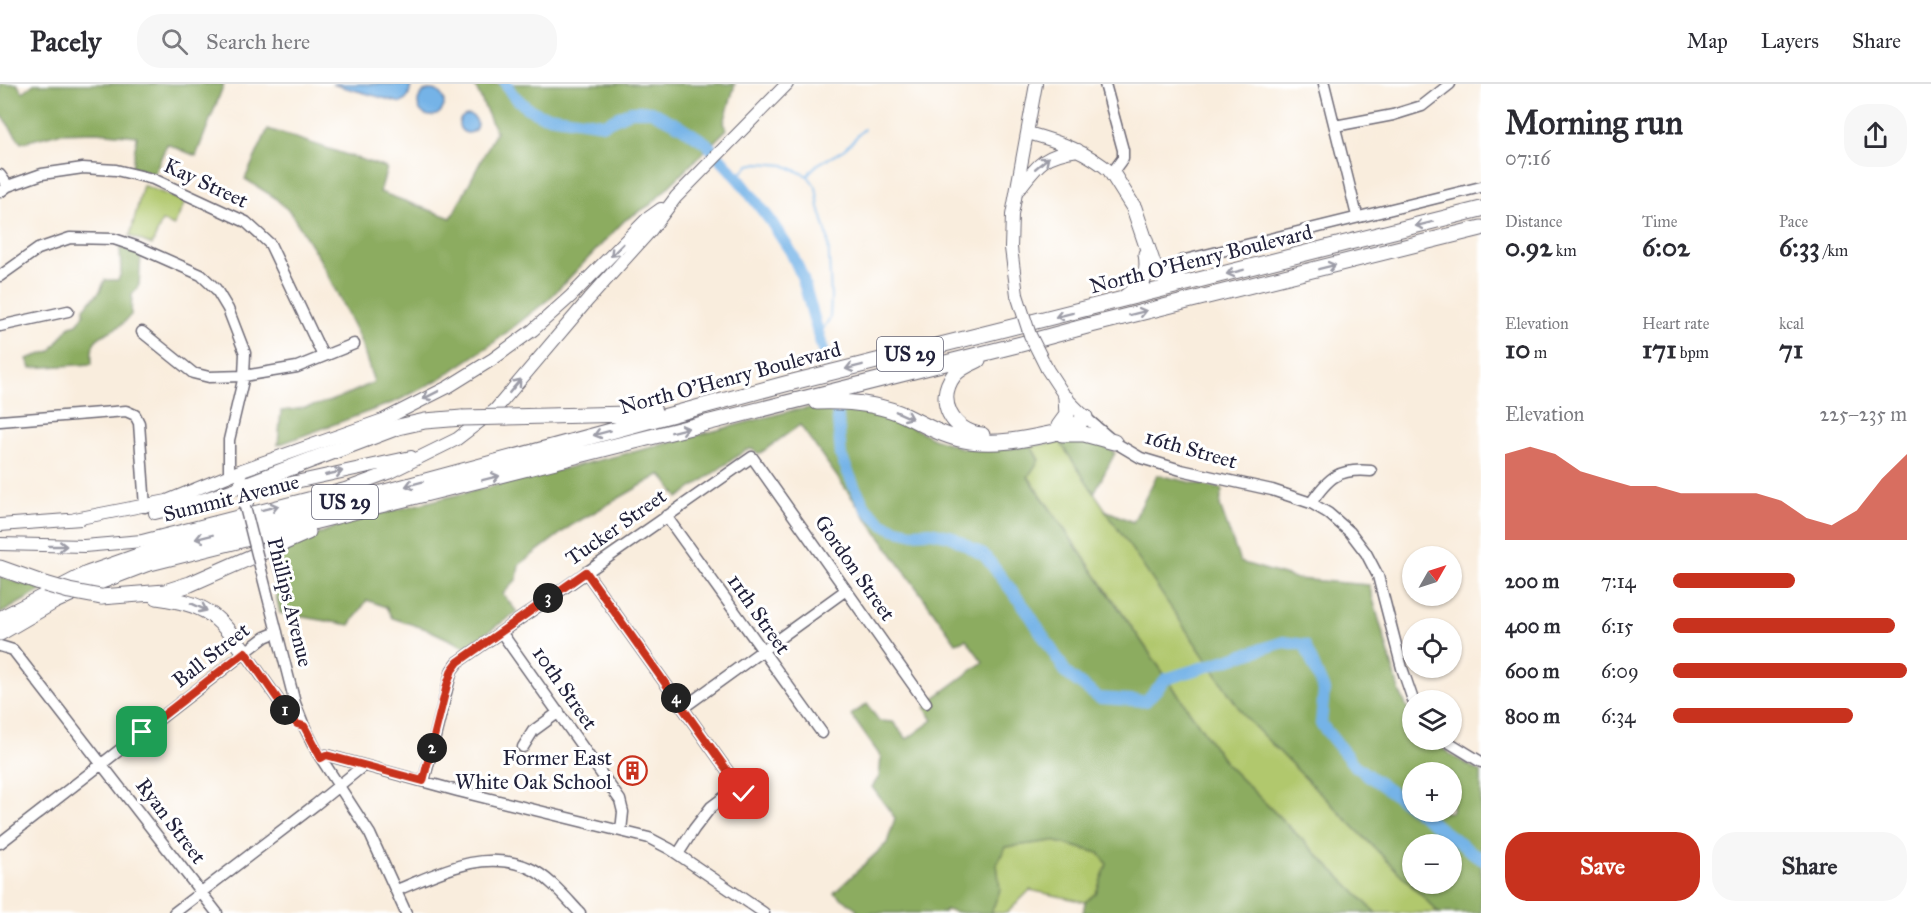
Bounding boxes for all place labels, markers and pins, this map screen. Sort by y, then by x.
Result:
pin: 3 [533,583,563,613]
pin: 4 [661,683,691,713]
pin: 1 [270,695,300,725]
pin [116,706,167,757]
pin: 2 [417,733,447,763]
place label: Former East White Oak School [455,745,613,795]
building icon: Former East White Oak School [617,754,649,786]
pin [718,768,769,819]

